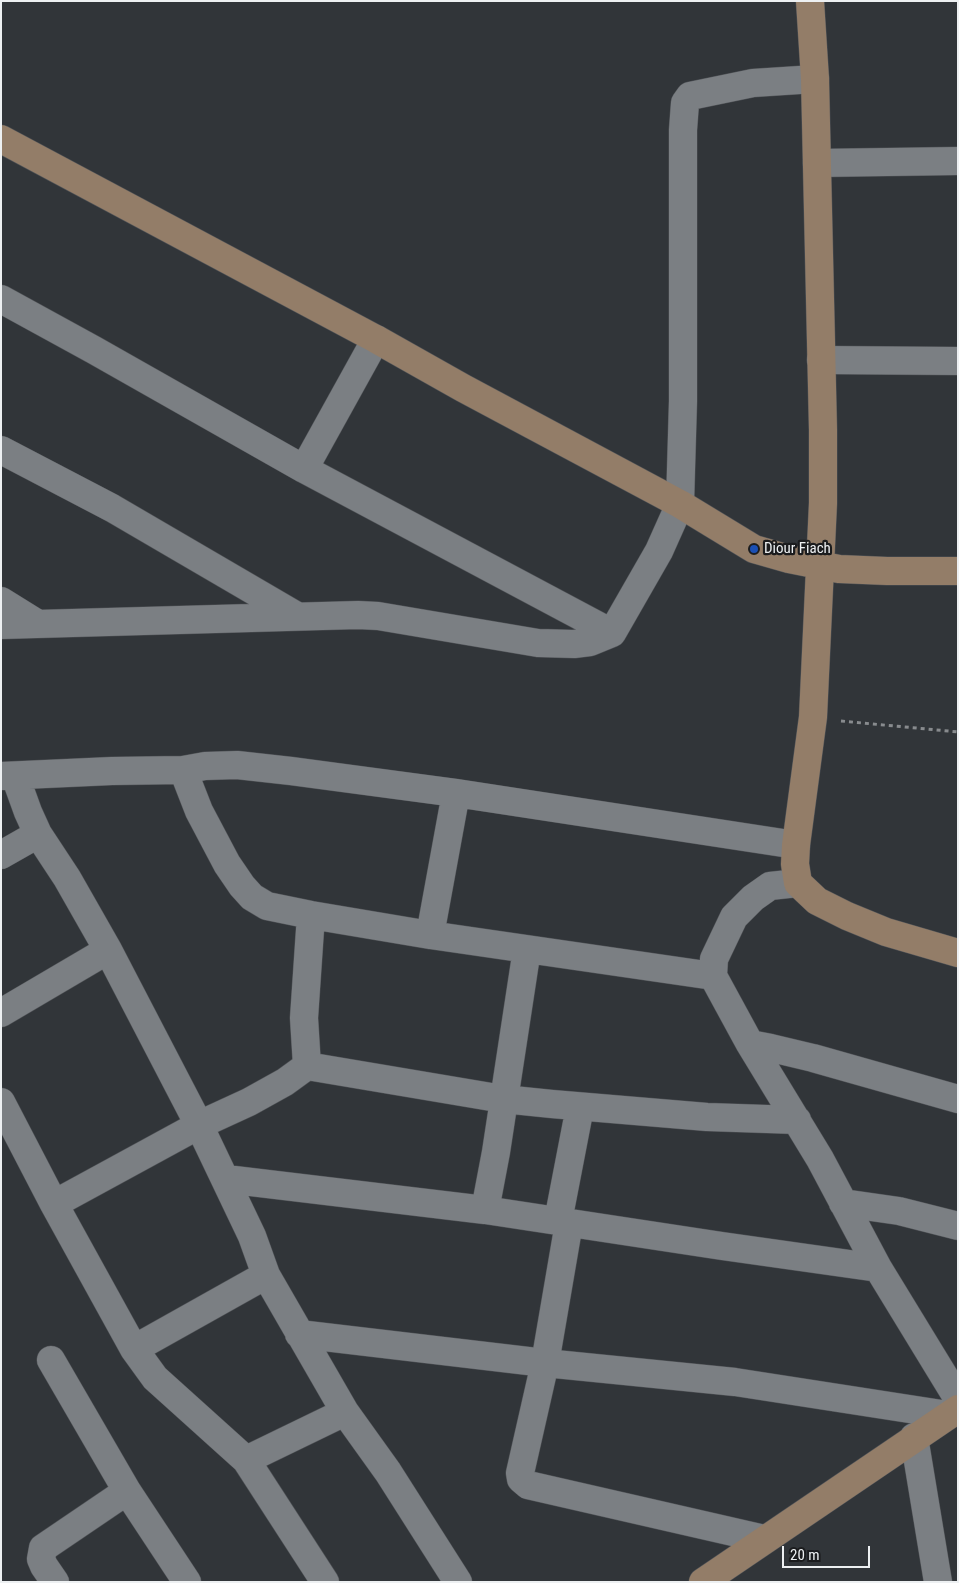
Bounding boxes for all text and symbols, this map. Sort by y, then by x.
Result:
place label: Diour Fiach [764,540,831,558]
marker: Diour Fiach [748,543,760,555]
scale bar [784,1536,872,1568]
text: 20 m [790,1546,820,1564]

